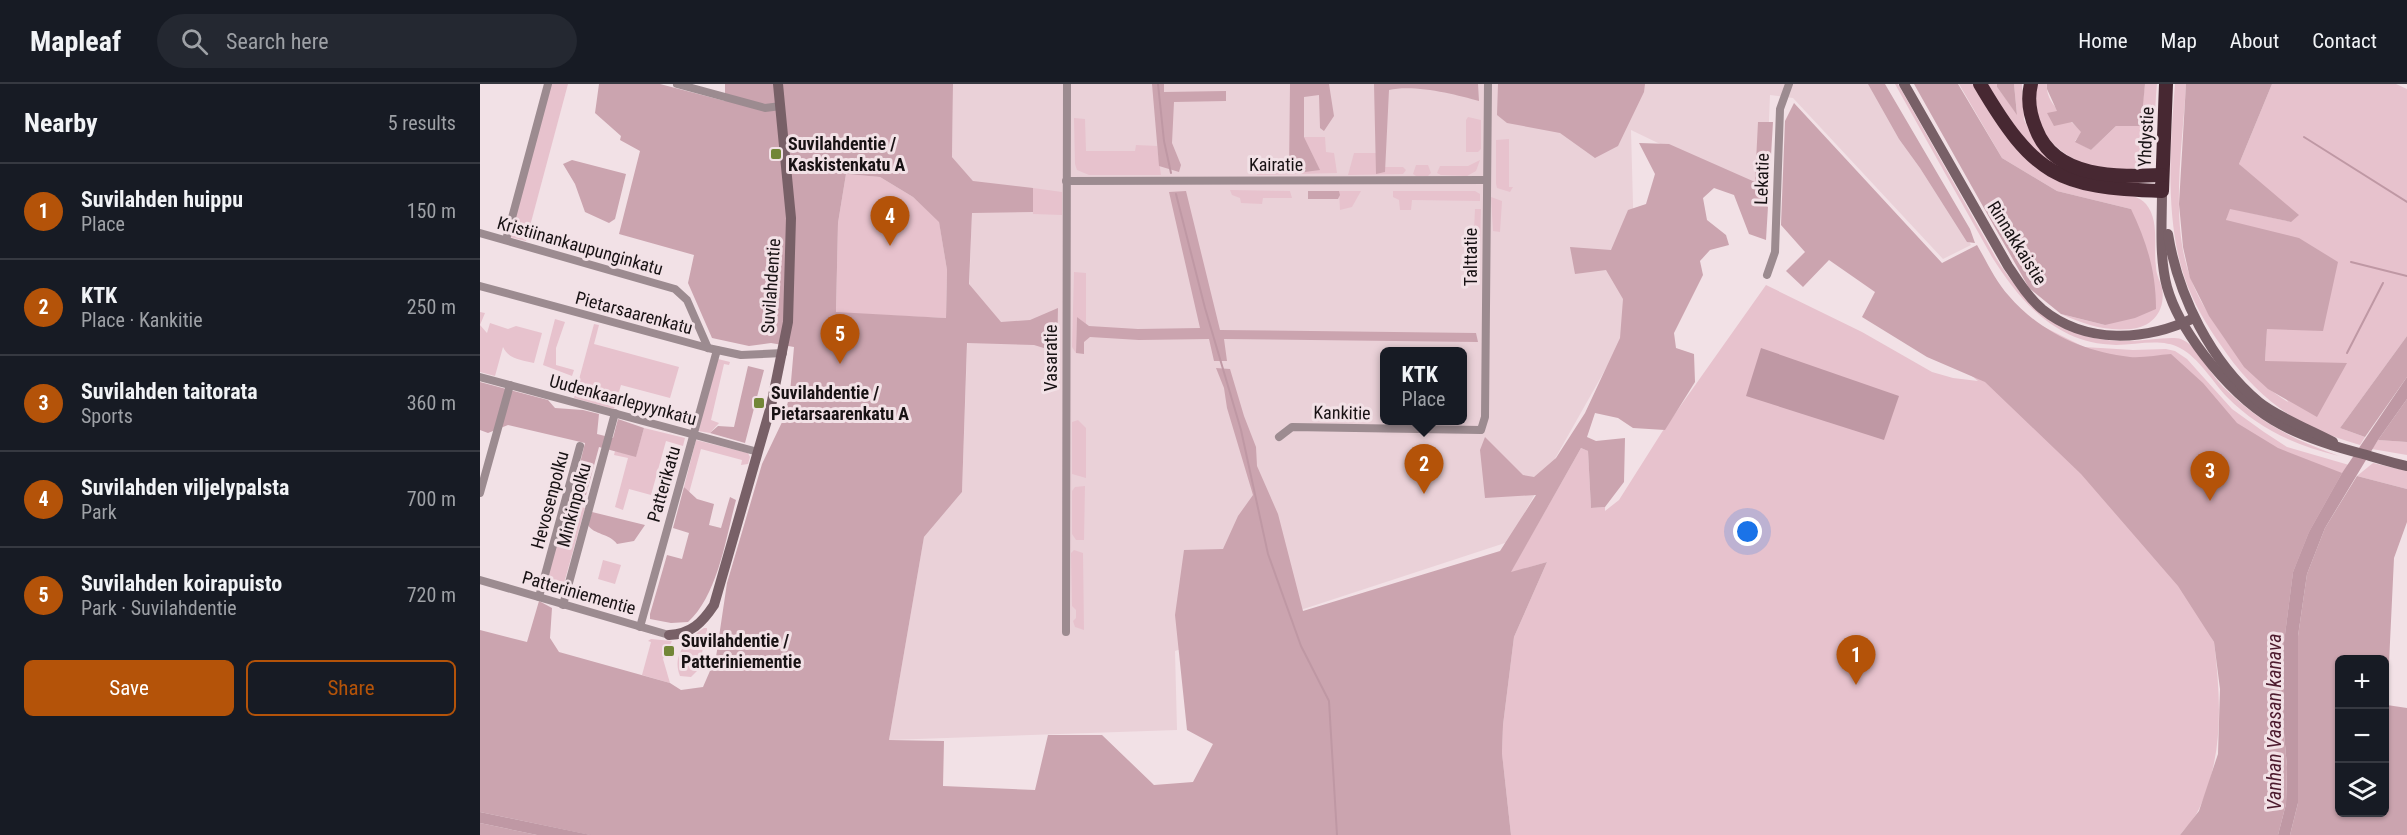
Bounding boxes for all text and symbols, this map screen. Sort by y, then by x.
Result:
search box [157,14,577,68]
text: Mapleaf [30,25,121,58]
icon: search [178,25,211,58]
text: Search here [226,29,328,54]
text: Home [2078,29,2128,53]
text: Map [2161,29,2197,53]
text: About [2230,29,2279,53]
text: Contact [2312,29,2377,53]
street label: Yhdystie [2133,106,2158,168]
text: Nearby [24,108,98,138]
text: 5 results [388,111,456,135]
place label: Suvilahdentie / Kaskistenkatu A [788,133,906,175]
marker: Suvilahdentie / Kaskistenkatu A [769,147,783,161]
street label: Lekatie [1750,153,1773,205]
street label: Kairatie [1249,154,1303,175]
text: Suvilahden huippu [81,187,243,212]
pin: 4 [870,196,910,246]
street label: Rinnakkaistie [1983,197,2051,289]
text: 1 [38,199,49,223]
text: 150 m [407,199,456,223]
text: Place [81,212,125,236]
street label: Kristiinankaupunginkatu [495,212,665,279]
street label: Talttatie [1460,228,1481,286]
street label: Suvilahdentie [757,238,784,334]
text: KTK [81,283,117,308]
street label: Pietarsaarenkatu [573,287,695,338]
text: 2 [38,295,49,319]
text: 250 m [407,295,456,319]
text: Place · Kankitie [81,308,203,332]
pin: 5 [820,314,860,364]
street label: Vasaratie [1040,325,1061,391]
popup [1380,347,1467,425]
text: KTK [1402,362,1438,387]
street label: Uudenkaarlepyynkatu [547,370,699,429]
text: Suvilahden taitorata [81,379,258,404]
place label: Suvilahdentie / Pietarsaarenkatu A [771,382,909,424]
text: Place [1402,387,1445,411]
text: 3 [38,391,49,415]
text: 360 m [407,391,456,415]
marker: Suvilahdentie / Pietarsaarenkatu A [752,396,766,410]
street label: Kankitie [1313,402,1371,423]
text: Sports [81,404,133,428]
street label: Patterikatu [643,443,684,524]
pin: 2 [1404,444,1444,494]
street label: Hevosenpolku [526,449,573,551]
pin: 3 [2190,452,2230,501]
street label: Minkinpolku [552,460,595,549]
text: Suvilahden viljelypalsta [81,475,289,500]
text: 4 [38,487,49,511]
text: 700 m [407,487,456,511]
text: Park [81,500,117,524]
your location [1733,517,1762,546]
street label: Patteriniementie [520,566,638,619]
text: Suvilahden koirapuisto [81,571,282,596]
text: 5 [38,583,49,607]
text: 720 m [407,583,456,607]
text: Park · Suvilahdentie [81,596,237,620]
place label: Suvilahdentie / Patteriniementie [681,630,802,672]
water label: Vanhan Vaasan kanava [2262,634,2286,810]
pin: 1 [1836,636,1876,685]
marker: Suvilahdentie / Patteriniementie [662,644,676,658]
map controls [2335,655,2389,817]
button: + [2335,655,2389,709]
button: Save [24,660,234,716]
button: Share [246,660,456,716]
button: − [2335,709,2389,763]
button: layers [2335,763,2389,817]

